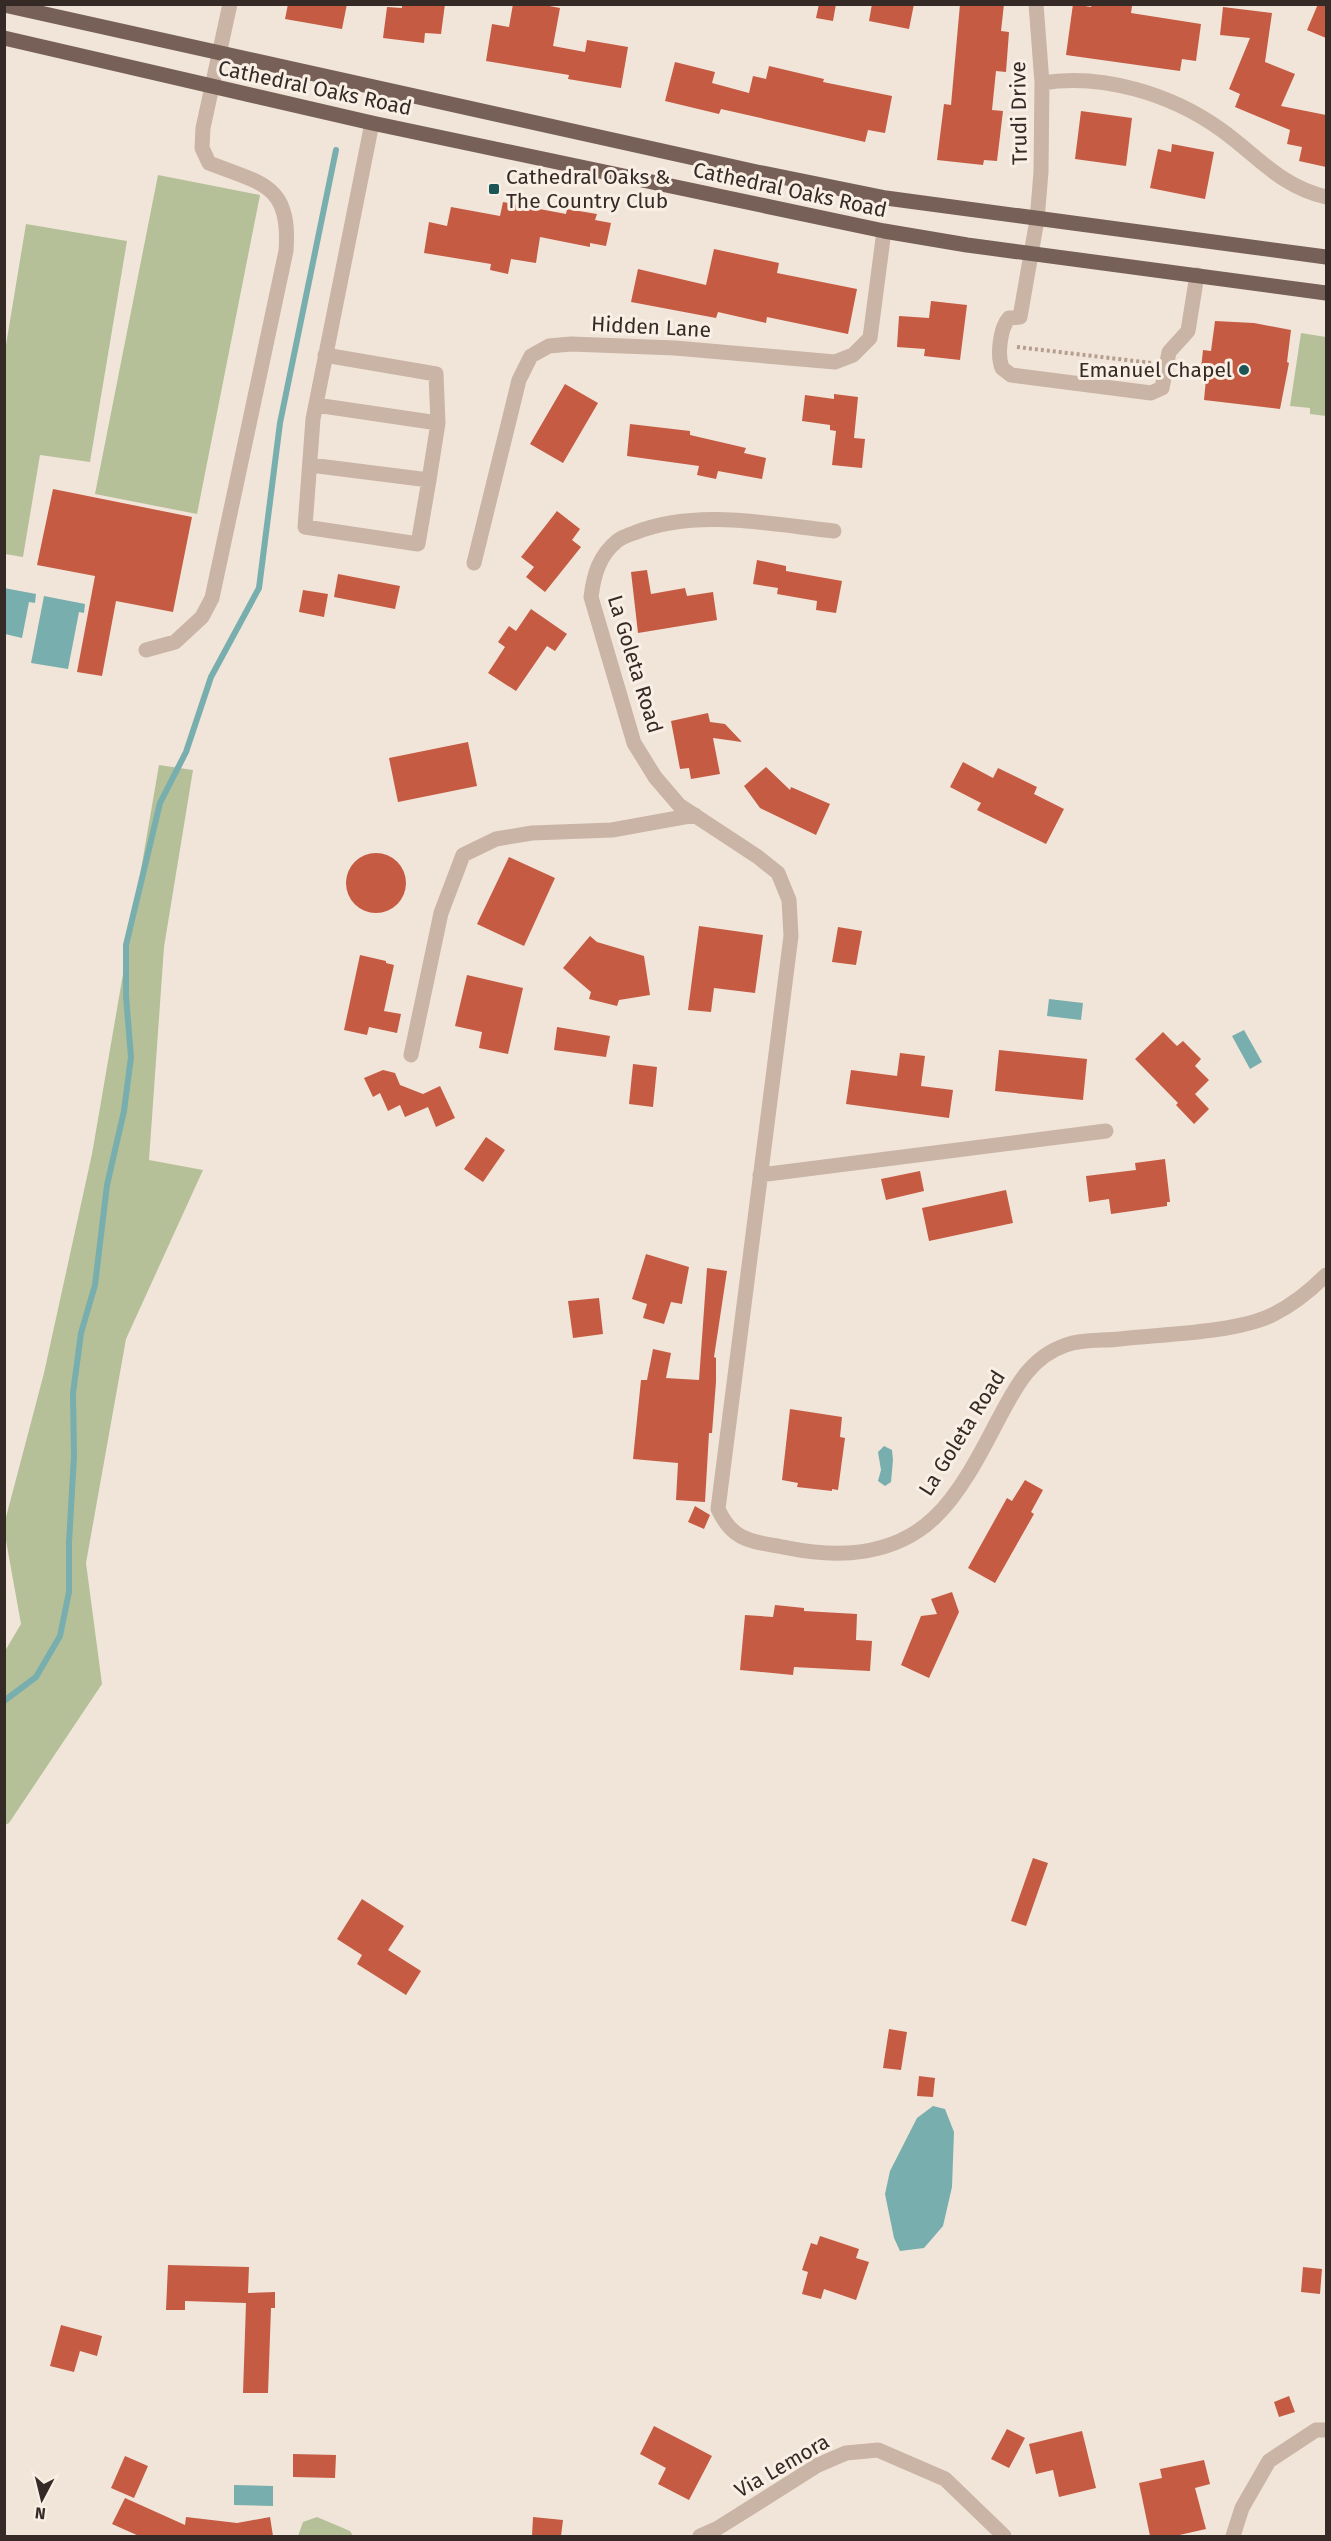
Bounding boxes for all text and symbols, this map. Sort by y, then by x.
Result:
street label: Cathedral Oaks Road [216,55,414,121]
street label: Trudi Drive [1005,61,1033,165]
street label: Cathedral Oaks Road [691,157,889,223]
place label: Cathedral Oaks & The Country Club [506,164,670,214]
marker: Cathedral Oaks & The Country Club [487,182,501,196]
street label: Hidden Lane [590,311,712,343]
place label: Emanuel Chapel [1079,357,1232,383]
marker: Emanuel Chapel [1237,363,1251,377]
street label: La Goleta Road [602,592,668,736]
street label: La Goleta Road [913,1365,1011,1501]
street label: Via Lemora [730,2428,834,2504]
north arrow [12,2469,72,2529]
text: N [34,2503,47,2523]

